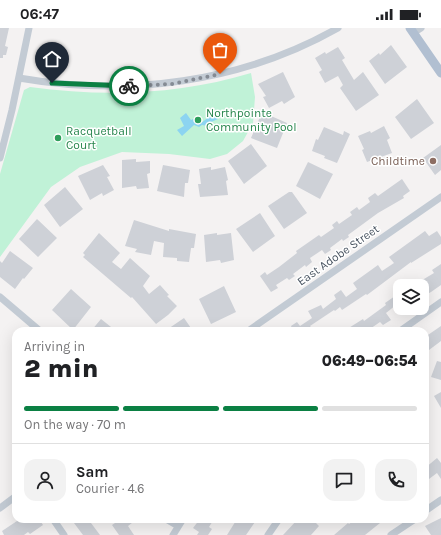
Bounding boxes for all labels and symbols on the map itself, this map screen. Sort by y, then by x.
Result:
pin [203,33,237,74]
pin [35,42,69,83]
courier [109,66,149,106]
place label: Northpointe Community Pool [206,106,297,134]
marker: Northpointe Community Pool [193,115,203,125]
place label: Racquetball Court [66,124,132,152]
marker: Racquetball Court [53,133,63,143]
place label: Childtime [371,154,425,168]
marker: Childtime [428,156,438,166]
street label: East Adobe Street [294,221,382,288]

